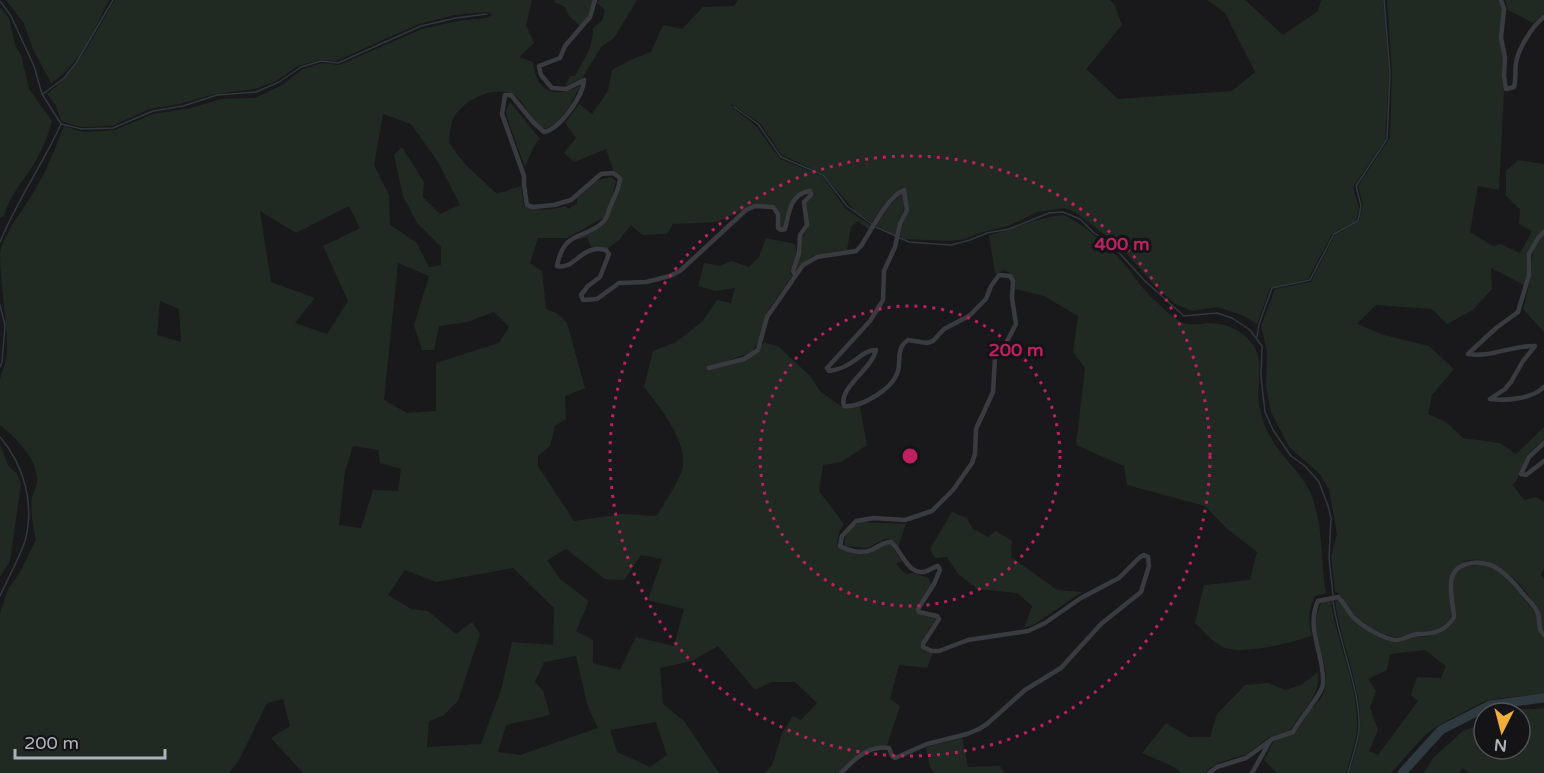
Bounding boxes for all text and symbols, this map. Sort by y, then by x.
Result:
text: 400 m [1094,233,1150,255]
text: 200 m [988,339,1044,361]
centre of rings [900,446,920,466]
north arrow [1472,701,1532,761]
scale bar [15,722,165,760]
text: 200 m [24,732,79,754]
text: N [1493,734,1508,756]

